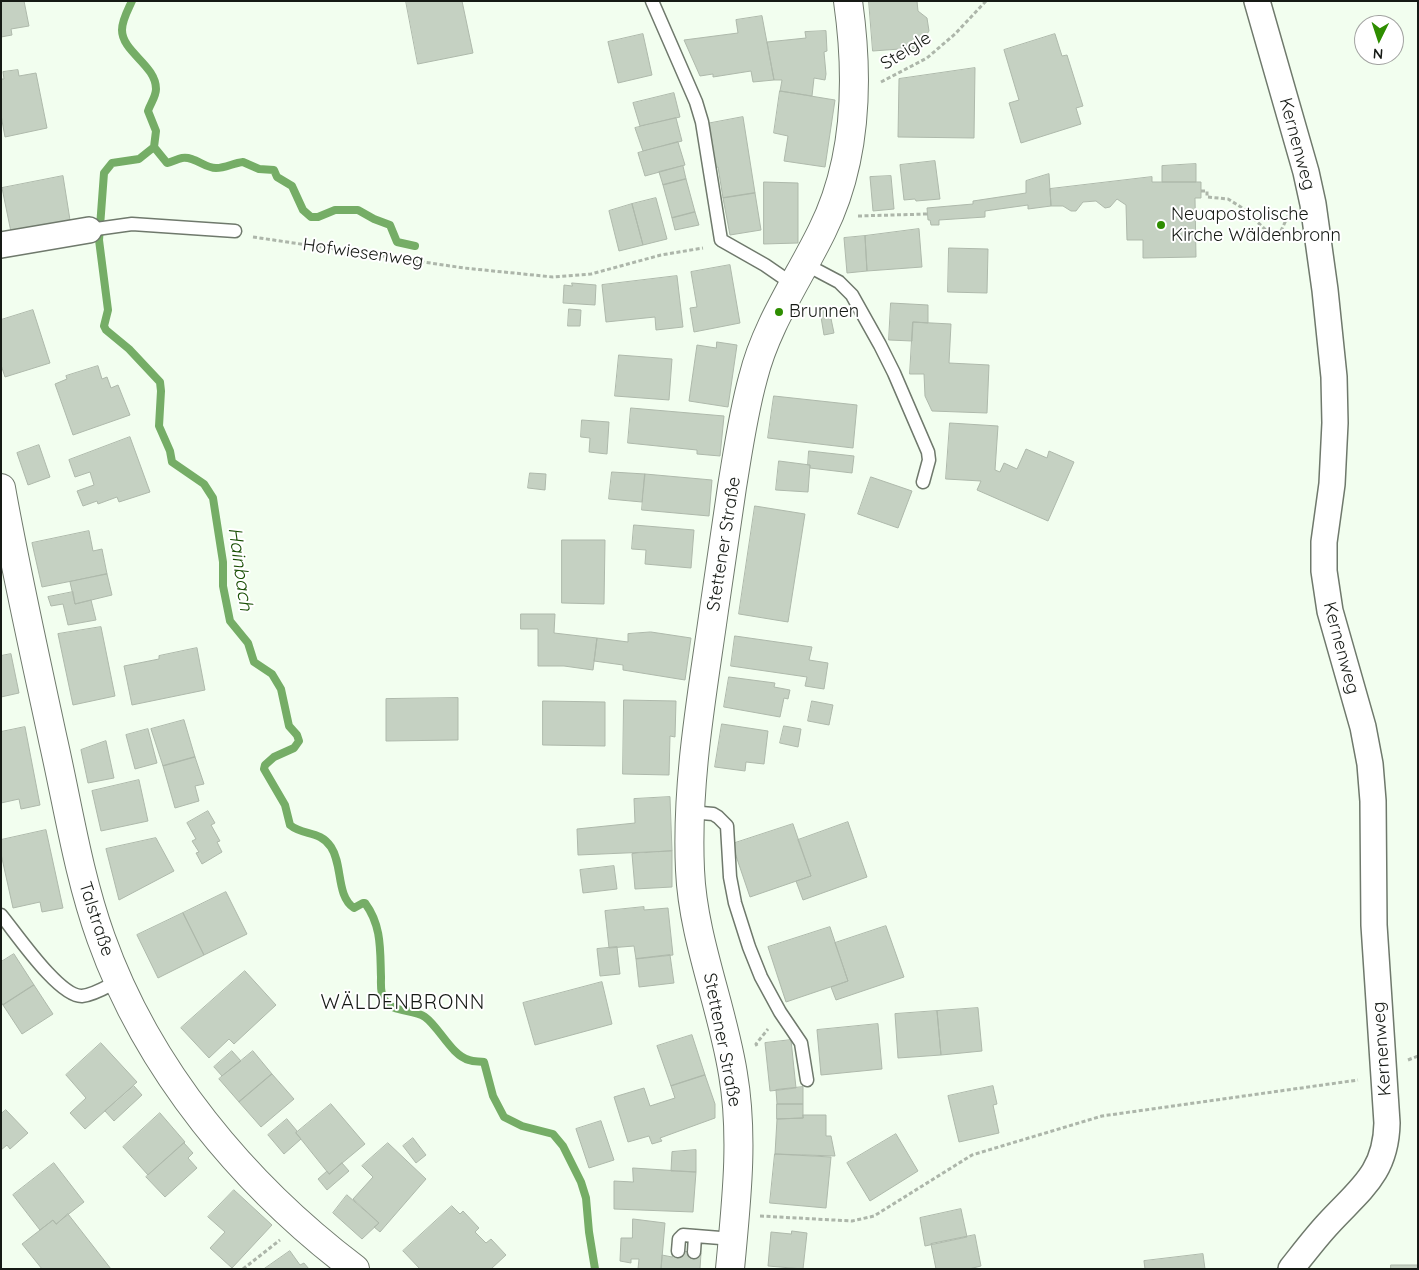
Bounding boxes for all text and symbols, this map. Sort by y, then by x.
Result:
north arrow [1354,15,1404,65]
street label: Steigle [877,27,935,75]
text: N [1372,45,1384,63]
street label: Kernenweg [1274,95,1320,193]
place label: Neuapostolische Kirche Wäldenbronn [1171,204,1341,246]
marker: Neuapostolische Kirche Wäldenbronn [1155,219,1167,231]
street label: Hofwiesenweg [301,234,425,272]
place label: Brunnen [789,301,859,323]
marker: Brunnen [773,306,785,318]
street label: Stettener Straße [703,475,745,613]
water label: Hainbach [223,526,257,612]
street label: Kernenweg [1318,599,1364,697]
street label: Talstraße [74,879,118,959]
street label: Stettener Straße [698,971,746,1109]
district label: WÄLDENBRONN [319,991,487,1015]
street label: Kernenweg [1368,1001,1396,1097]

